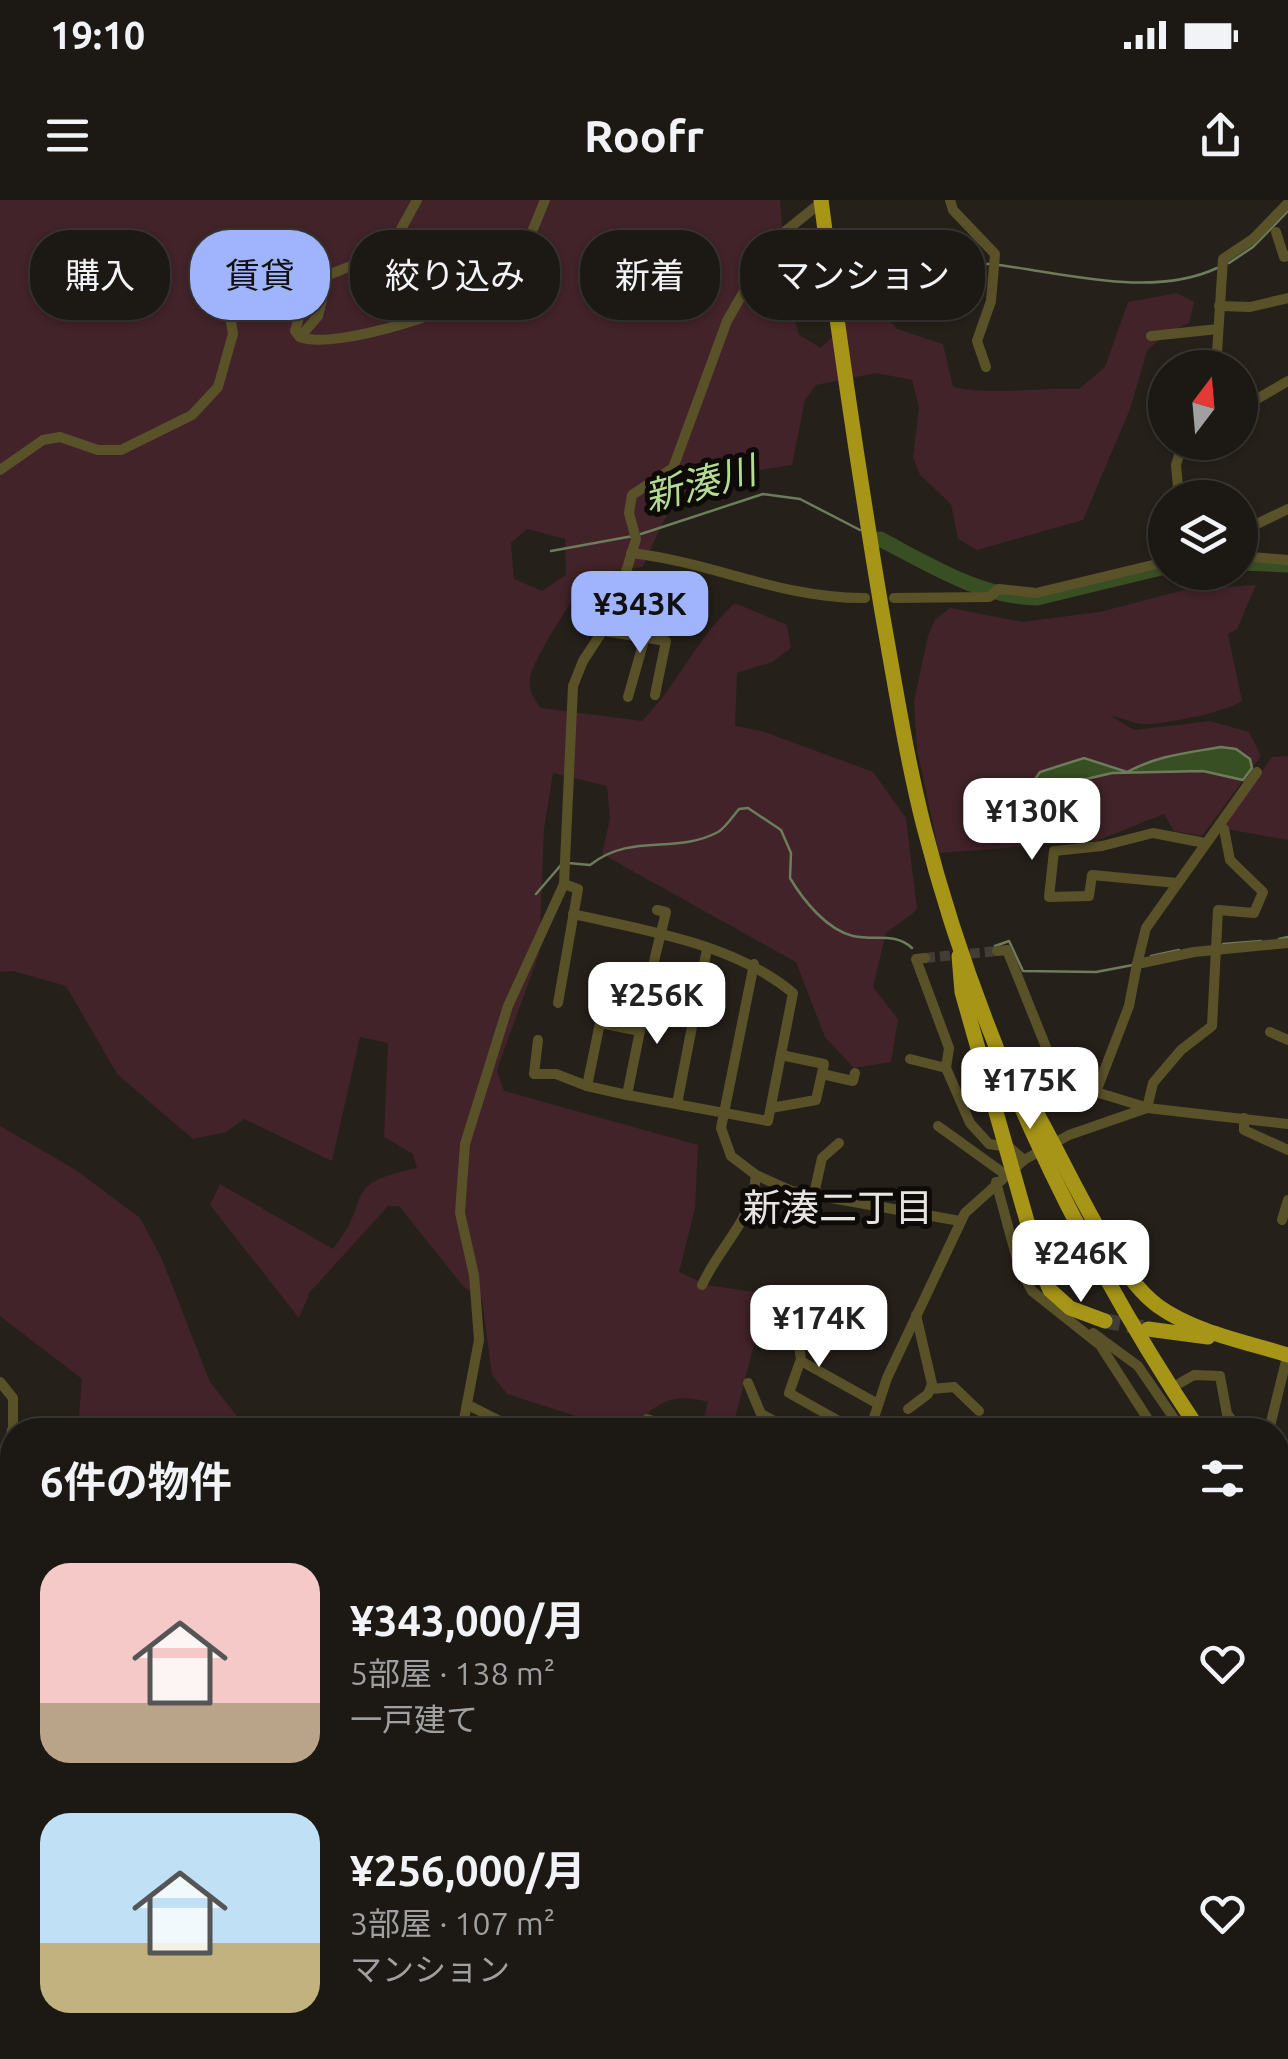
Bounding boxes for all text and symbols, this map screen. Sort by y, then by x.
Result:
text: 19:10 [50,14,145,56]
icon: menu [40,108,95,163]
icon: share [1193,108,1248,163]
text: Roofr [584,110,704,161]
chip: 購入 [30,230,170,320]
chip: 賃貸 [190,230,330,320]
chip: 絞り込み [350,230,560,320]
chip: 新着 [580,230,720,320]
chip: マンション [740,230,985,320]
north arrow [1148,350,1258,460]
map controls [1148,350,1258,590]
water label: 新湊川 [639,447,764,518]
button: layers [1148,480,1258,590]
pin: ¥343K [570,571,710,656]
text: ¥343K [593,585,687,621]
pin: ¥130K [962,778,1102,863]
text: ¥130K [985,792,1079,828]
pin: ¥256K [587,962,727,1047]
text: ¥256K [610,976,704,1012]
pin: ¥175K [960,1047,1100,1132]
text: ¥175K [983,1061,1077,1097]
district label: 新湊二丁目 [743,1186,933,1228]
pin: ¥246K [1011,1220,1151,1305]
text: ¥246K [1034,1234,1128,1270]
pin: ¥174K [749,1285,889,1370]
text: ¥174K [772,1299,866,1335]
icon: filters [1195,1451,1250,1506]
text: 6件の物件 [40,1458,232,1505]
text: ¥343,000/月 [350,1597,586,1644]
icon: home [120,1603,240,1723]
icon: heart [1195,1636,1250,1691]
text: 5部屋 · 138 m² [350,1655,555,1691]
text: 一戸建て [350,1701,478,1737]
text: ¥256,000/月 [350,1847,586,1894]
icon: home [120,1853,240,1973]
icon: heart [1195,1886,1250,1941]
text: 3部屋 · 107 m² [350,1905,555,1941]
text: マンション [350,1951,510,1987]

